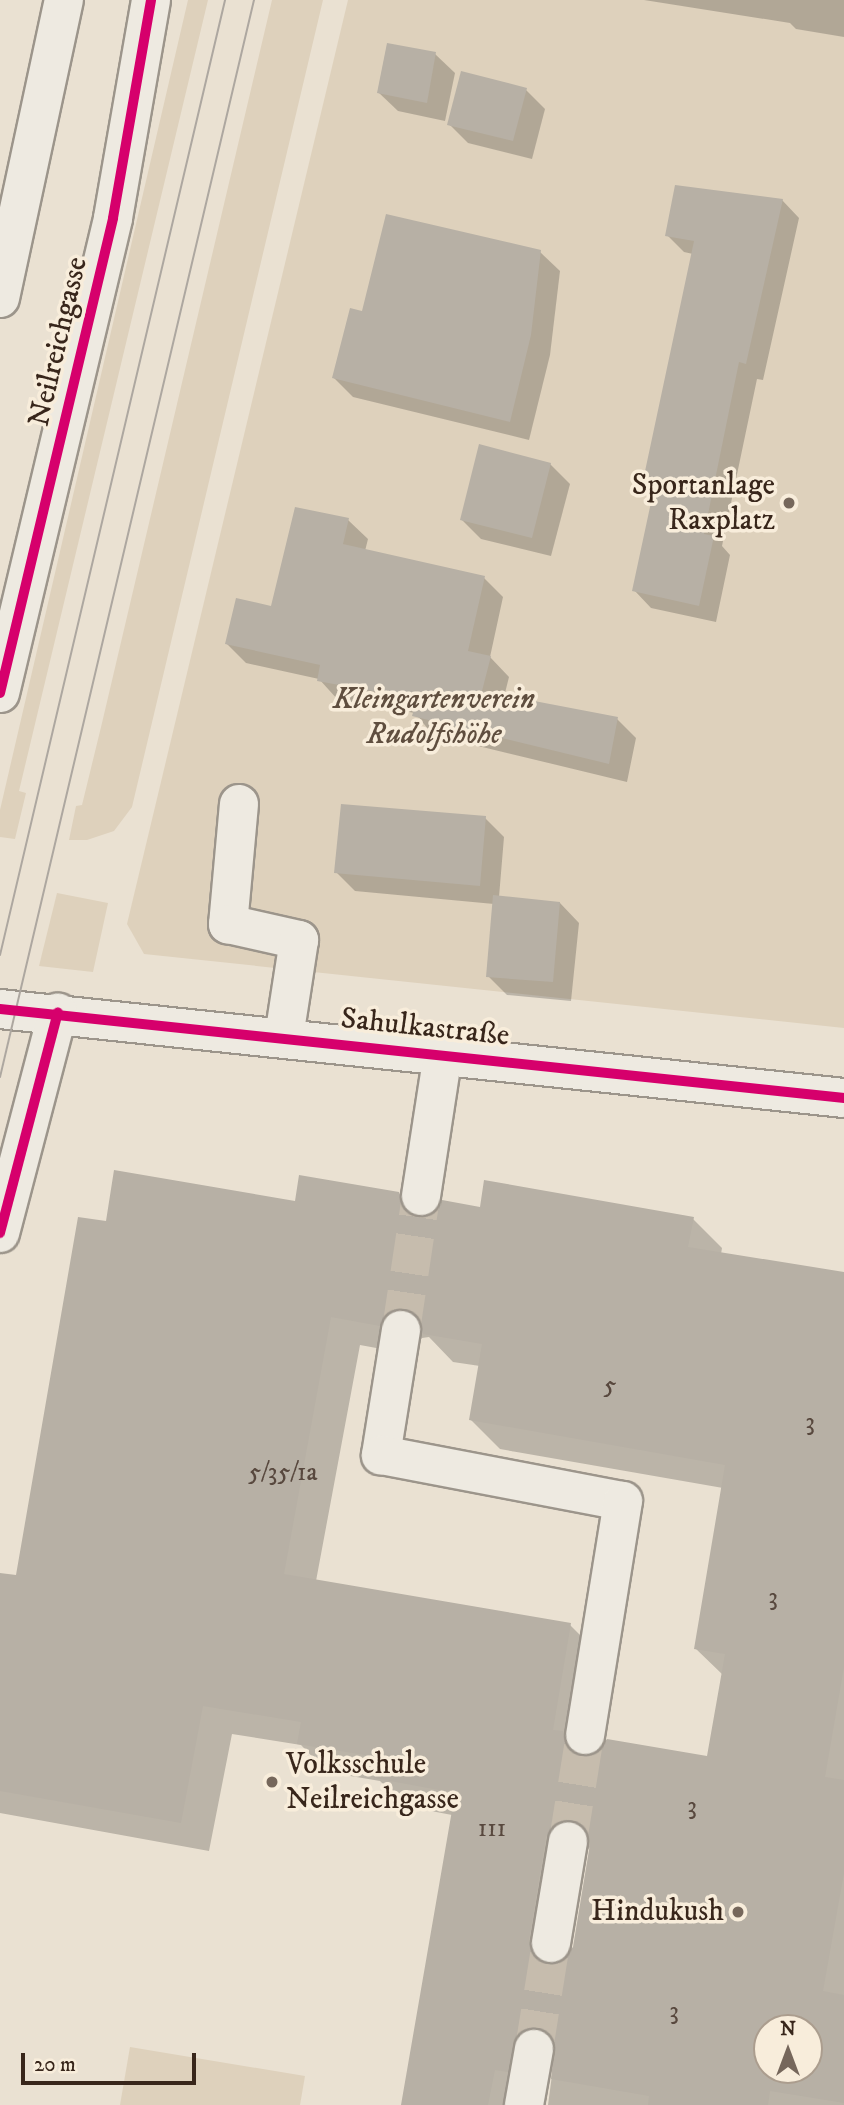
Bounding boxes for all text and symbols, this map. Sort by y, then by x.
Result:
street label: Neilreichgasse [22,254,96,430]
place label: Sportanlage Raxplatz [632,468,775,538]
marker: Sportanlage Raxplatz [781,495,797,511]
park label: Kleingartenverein Rudolfshöhe [333,682,535,752]
street label: Sahulkastraße [339,1001,511,1055]
house number: 5 [604,1370,616,1402]
house number: 3 [805,1407,815,1439]
house number: 5/35/1a [248,1457,318,1489]
house number: 3 [768,1582,778,1614]
place label: Volksschule Neilreichgasse [286,1747,459,1817]
marker: Volksschule Neilreichgasse [264,1774,280,1790]
house number: 3 [687,1791,697,1823]
house number: 111 [478,1813,506,1845]
place label: Hindukush [591,1894,724,1930]
marker: Hindukush [730,1904,746,1920]
house number: 3 [669,1996,679,2028]
north arrow [753,2014,823,2084]
text: N [780,2018,796,2041]
scale bar [24,2038,200,2082]
text: 20 m [34,2052,76,2078]

